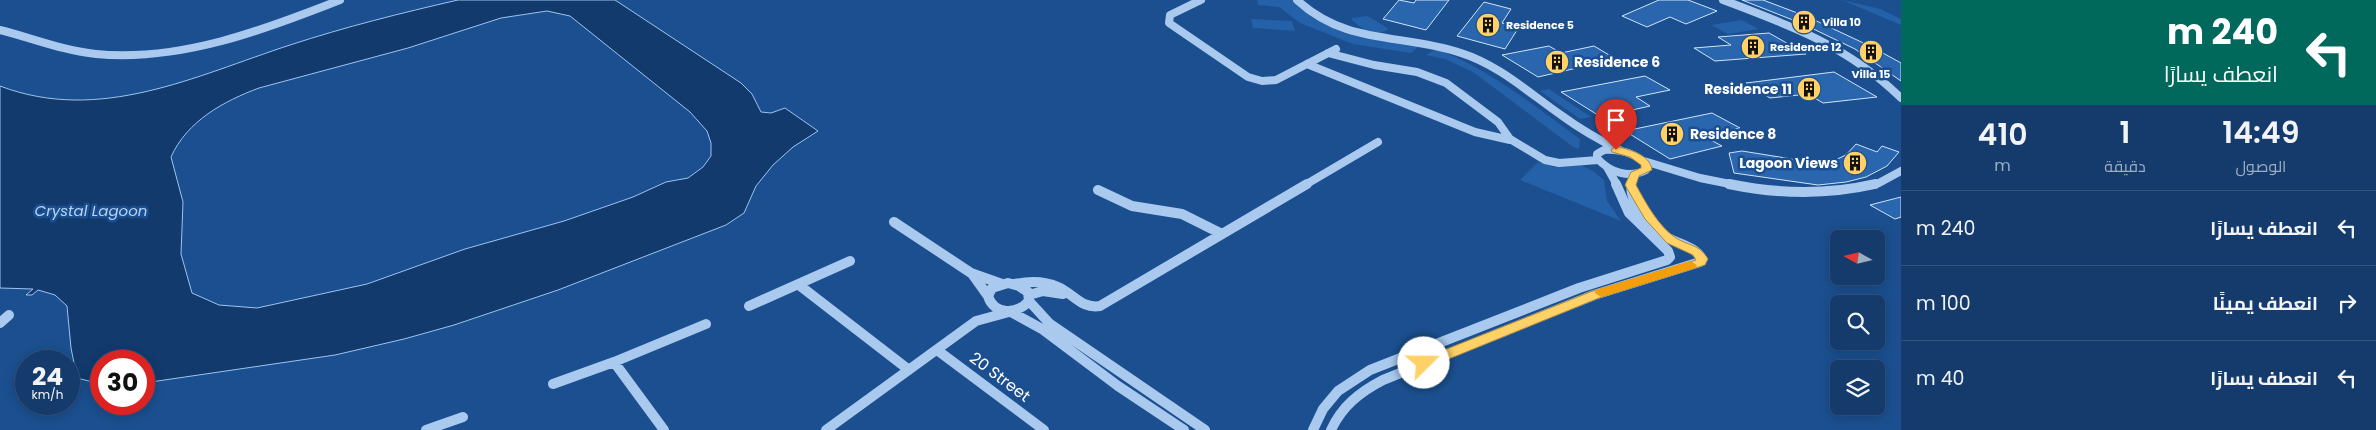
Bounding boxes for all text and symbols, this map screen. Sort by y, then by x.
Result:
text: 240 m [2167,7,2278,56]
building icon: Villa 10 [1791,9,1817,35]
building icon: Residence 5 [1475,12,1501,38]
place label: Villa 10 [1822,14,1861,30]
place label: Residence 5 [1506,17,1574,33]
icon: left [2296,20,2361,85]
building icon: Residence 12 [1740,34,1766,60]
place label: Residence 12 [1770,39,1841,55]
building icon: Villa 15 [1858,39,1884,65]
building icon: Residence 6 [1544,49,1570,75]
place label: Residence 6 [1574,52,1660,72]
text: انعطف يسارًا [2164,59,2278,90]
place label: Villa 15 [1852,66,1890,82]
building icon: Residence 11 [1796,76,1822,102]
place label: Residence 11 [1704,79,1792,99]
pin [1595,99,1637,150]
icon: arrive [1602,106,1630,134]
text: 1 [2120,111,2130,154]
text: 14:49 [2222,111,2299,154]
text: 410 [1978,113,2028,156]
building icon: Residence 8 [1659,121,1685,147]
place label: Residence 8 [1690,124,1776,144]
building icon: Lagoon Views [1842,150,1868,176]
place label: Lagoon Views [1739,153,1838,173]
text: m [1994,154,2011,177]
text: دقيقة [2104,155,2146,178]
text: الوصول [2235,155,2286,178]
water label: Crystal Lagoon [35,200,147,221]
icon: left [2333,214,2361,242]
text: 240 m [1916,215,1975,242]
text: انعطف يسارًا [2210,215,2318,242]
north arrow [1830,230,1885,285]
map controls [1830,230,1885,415]
icon: right [2333,289,2361,317]
text: 100 m [1916,290,1971,317]
text: انعطف يمينًا [2213,290,2318,317]
button: search [1830,295,1885,350]
position arrow [1397,336,1449,388]
street label: 20 Street [965,347,1035,407]
speed limit sign: 30 [90,350,155,415]
text: 24 [32,359,63,394]
button: layers [1830,360,1885,415]
icon: left [2333,364,2361,392]
text: 40 m [1916,365,1965,392]
text: انعطف يسارًا [2210,365,2318,392]
text: km/h [32,386,63,403]

